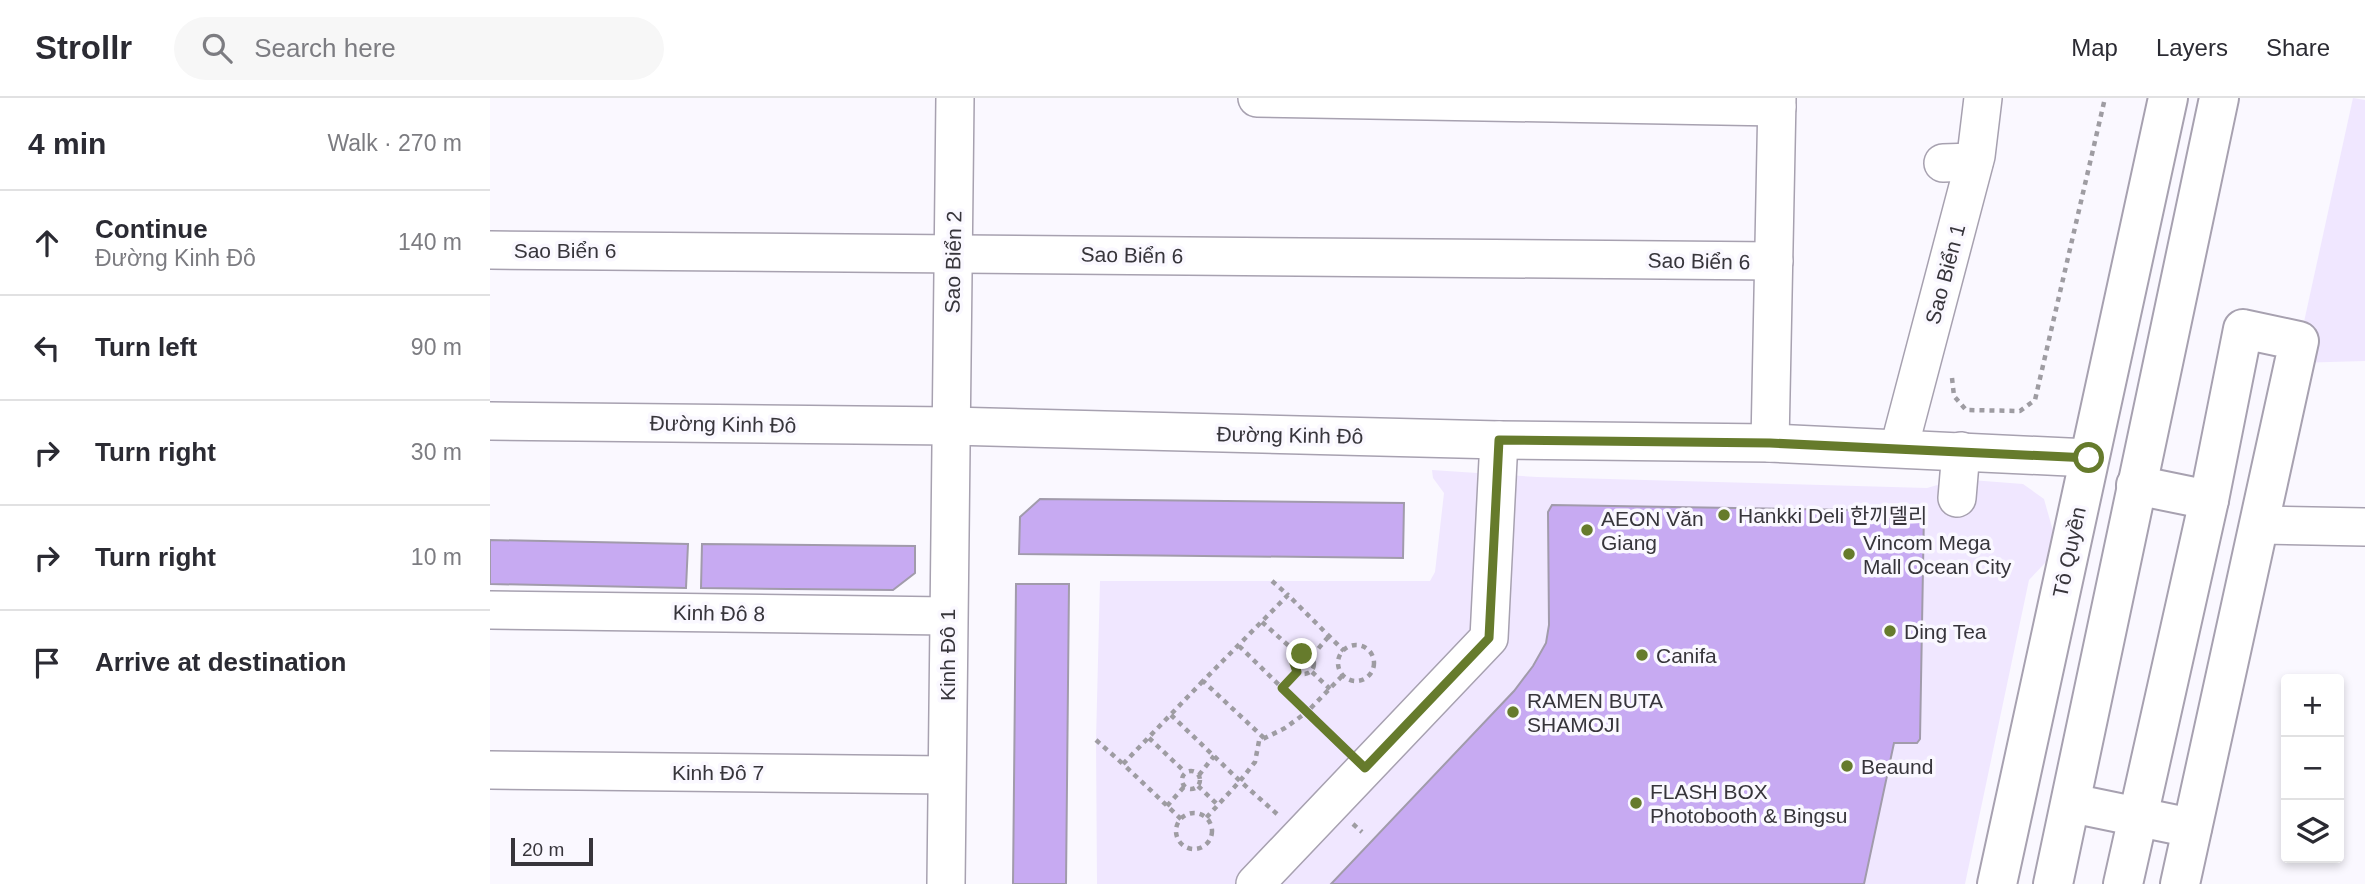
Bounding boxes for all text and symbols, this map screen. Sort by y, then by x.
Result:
search box [174,17,664,80]
text: Strollr [35,29,132,66]
icon: search [198,29,236,67]
text: Search here [254,33,396,63]
text: Map [2071,34,2118,61]
text: Layers [2156,34,2228,61]
text: Share [2266,34,2330,61]
text: 4 min [28,127,106,160]
text: Walk · 270 m [327,130,462,156]
street label: Sao Biển 2 [941,210,965,314]
text: Continue [95,214,208,244]
street label: Sao Biển 1 [1921,221,1969,327]
icon: ahead [28,224,66,262]
text: 140 m [398,229,462,255]
street label: Sao Biển 6 [514,239,616,262]
street label: Sao Biển 6 [1080,243,1184,267]
text: Đường Kinh Đô [95,245,256,271]
street label: Sao Biển 6 [1647,249,1751,273]
icon: left [28,329,66,367]
text: Turn left [95,332,197,362]
text: 90 m [411,334,462,360]
street label: Đường Kinh Đô [649,411,797,437]
street label: Đường Kinh Đô [1216,422,1364,448]
icon: right [28,434,66,472]
text: Turn right [95,437,216,467]
text: 30 m [411,439,462,465]
route start [2073,442,2104,473]
place label: Hankki Deli 한끼델리 [1738,504,1927,527]
street label: Tô Quyền [2048,505,2090,599]
place label: AEON Văn Giang [1601,507,1704,554]
marker: Hankki Deli 한끼델리 [1716,507,1732,523]
marker: AEON Văn Giang [1579,522,1595,538]
place label: Vincom Mega Mall Ocean City [1863,531,2012,578]
icon: right [28,539,66,577]
text: Turn right [95,542,216,572]
text: 10 m [411,544,462,570]
marker: Vincom Mega Mall Ocean City [1841,546,1857,562]
street label: Kinh Đô 8 [673,601,765,625]
street label: Kinh Đô 1 [936,609,959,701]
place label: Ding Tea [1904,620,1987,643]
marker: Ding Tea [1882,623,1898,639]
route end [1286,638,1317,669]
icon: arrive [28,644,66,682]
place label: Canifa [1656,644,1717,667]
text: Arrive at destination [95,647,346,677]
marker: Canifa [1634,647,1650,663]
map controls [2281,674,2344,863]
button: + [2281,674,2344,737]
place label: RAMEN BUTA SHAMOJI [1527,689,1663,736]
marker: RAMEN BUTA SHAMOJI [1505,704,1521,720]
button: − [2281,737,2344,800]
place label: Beaund [1861,755,1933,778]
marker: Beaund [1839,758,1855,774]
street label: Kinh Đô 7 [672,761,764,784]
place label: FLASH BOX Photobooth & Bingsu [1650,780,1847,827]
marker: FLASH BOX Photobooth & Bingsu [1628,795,1644,811]
button: layers [2281,800,2344,863]
scale bar [511,835,593,867]
text: 20 m [522,839,564,860]

